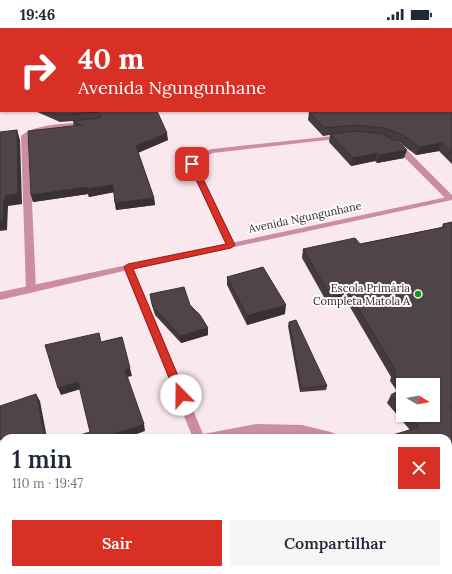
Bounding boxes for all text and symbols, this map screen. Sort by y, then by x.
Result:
text: 19:46 [20,5,55,24]
text: 40 m [78,41,144,77]
icon: right [12,44,64,96]
text: Avenida Ngungunhane [78,76,266,99]
pin [175,147,209,181]
icon: arrive [181,153,203,175]
street label: Avenida Ngungunhane [246,198,363,236]
place label: Escola Primária Completa Matola A [313,281,411,308]
marker: Escola Primária Completa Matola A [413,289,423,299]
position arrow [160,374,202,416]
north arrow [396,378,440,422]
map controls [396,378,440,422]
text: 1 min [12,444,72,475]
button: close [398,447,440,489]
text: 110 m · 19:47 [12,475,83,492]
button: Sair [12,520,222,566]
button: Compartilhar [230,520,440,566]

